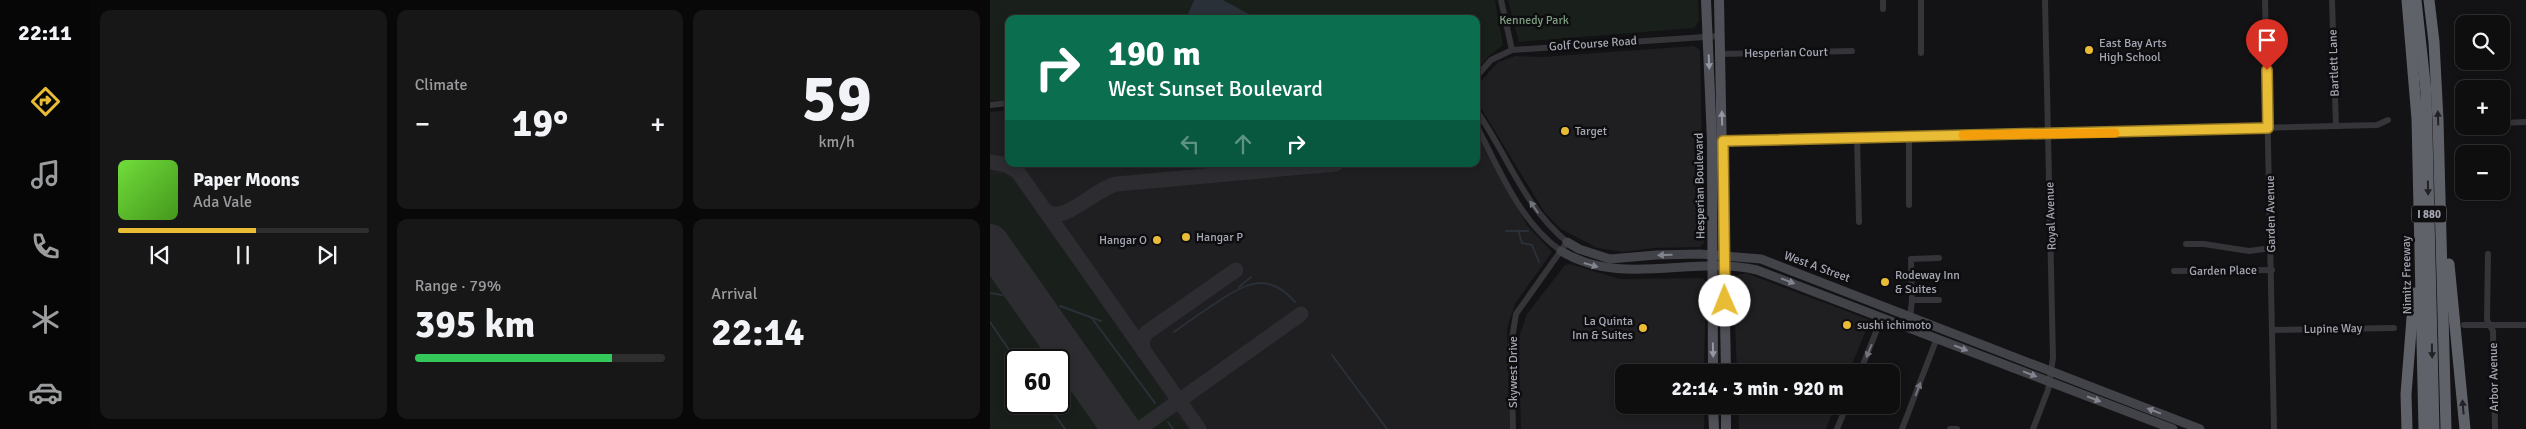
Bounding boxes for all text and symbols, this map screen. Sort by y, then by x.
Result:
park label: Kennedy Park [1499,13,1569,28]
map controls [2455,15,2510,200]
button: search [2455,15,2510,70]
text: 22:11 [18,19,72,46]
pin [2246,19,2288,70]
icon: arrive [2253,26,2281,54]
street label: Bartlett Lane [2325,29,2343,97]
text: 190 m [1108,32,1201,75]
street label: Golf Course Road [1549,33,1637,55]
icon: right [1025,35,1090,100]
place label: East Bay Arts High School [2099,36,2167,65]
marker: East Bay Arts High School [2083,44,2095,56]
street label: Hesperian Court [1744,45,1828,61]
one-way arrow [1706,54,1714,70]
text: 59 [802,59,872,139]
text: Climate [415,75,467,95]
text: West Sunset Boulevard [1108,75,1323,102]
button: + [2455,80,2510,135]
icon: directions [28,84,63,119]
text: 19° [512,100,568,147]
text: − [415,107,430,141]
text: + [650,107,665,141]
one-way arrow [1718,109,1726,125]
one-way arrow [2434,110,2442,126]
place label: Target [1575,124,1607,139]
marker: Target [1559,125,1571,137]
icon: left [1176,130,1204,158]
icon: ahead [1229,130,1257,158]
icon: right [1282,130,1310,158]
text: km/h [819,132,855,152]
street label: Hesperian Boulevard [1692,133,1708,239]
button: − [2455,145,2510,200]
icon: music [28,157,63,192]
text: Paper Moons [193,168,299,192]
street label: Garden Avenue [2263,175,2279,253]
one-way arrow [2424,180,2432,196]
street label: Royal Avenue [2042,182,2060,250]
text: Ada Vale [193,192,252,212]
one-way arrow [1529,201,1539,214]
road number: I 880 [2412,205,2446,222]
icon: phone [28,229,63,264]
place label: Hangar P [1196,230,1243,245]
marker: Hangar P [1180,231,1192,243]
place label: Hangar O [1099,233,1147,248]
marker: Hangar O [1151,234,1163,246]
street label: Nimitz Freeway [2399,235,2415,314]
icon: previous [146,241,174,269]
icon: pause [229,241,257,269]
icon: next [313,241,341,269]
street label: West A Street [1782,248,1852,286]
one-way arrow [1656,251,1672,259]
one-way arrow [1583,261,1599,269]
street label: Garden Place [2189,263,2257,279]
place label: Rodeway Inn & Suites [1895,268,1960,297]
position arrow [1698,274,1750,326]
text: Range · 79% [415,276,501,296]
marker: Rodeway Inn & Suites [1879,276,1891,288]
one-way arrow [1781,277,1796,285]
text: Arrival [711,284,757,304]
text: 395 km [415,301,535,348]
icon: climate [28,302,63,337]
text: 22:14 [711,309,805,356]
place label: La Quinta Inn & Suites [1572,314,1633,343]
place label: sushi ichimoto [1857,318,1931,333]
marker: sushi ichimoto [1841,319,1853,331]
street label: Lupine Way [2304,321,2363,337]
marker: La Quinta Inn & Suites [1637,322,1649,334]
street label: Skywest Drive [1506,336,1521,408]
street label: Arbor Avenue [2486,342,2502,412]
one-way arrow [1709,343,1717,359]
one-way arrow [1865,343,1872,358]
one-way arrow [2428,343,2436,359]
one-way arrow [1954,345,1969,352]
speed limit sign: 60 [1005,349,1070,414]
one-way arrow [2023,371,2038,378]
icon: car [28,375,63,410]
text: 22:14 · 3 min · 920 m [1671,377,1844,401]
one-way arrow [1914,381,1922,396]
one-way arrow [2087,396,2102,403]
one-way arrow [2459,398,2467,414]
one-way arrow [2147,407,2162,415]

